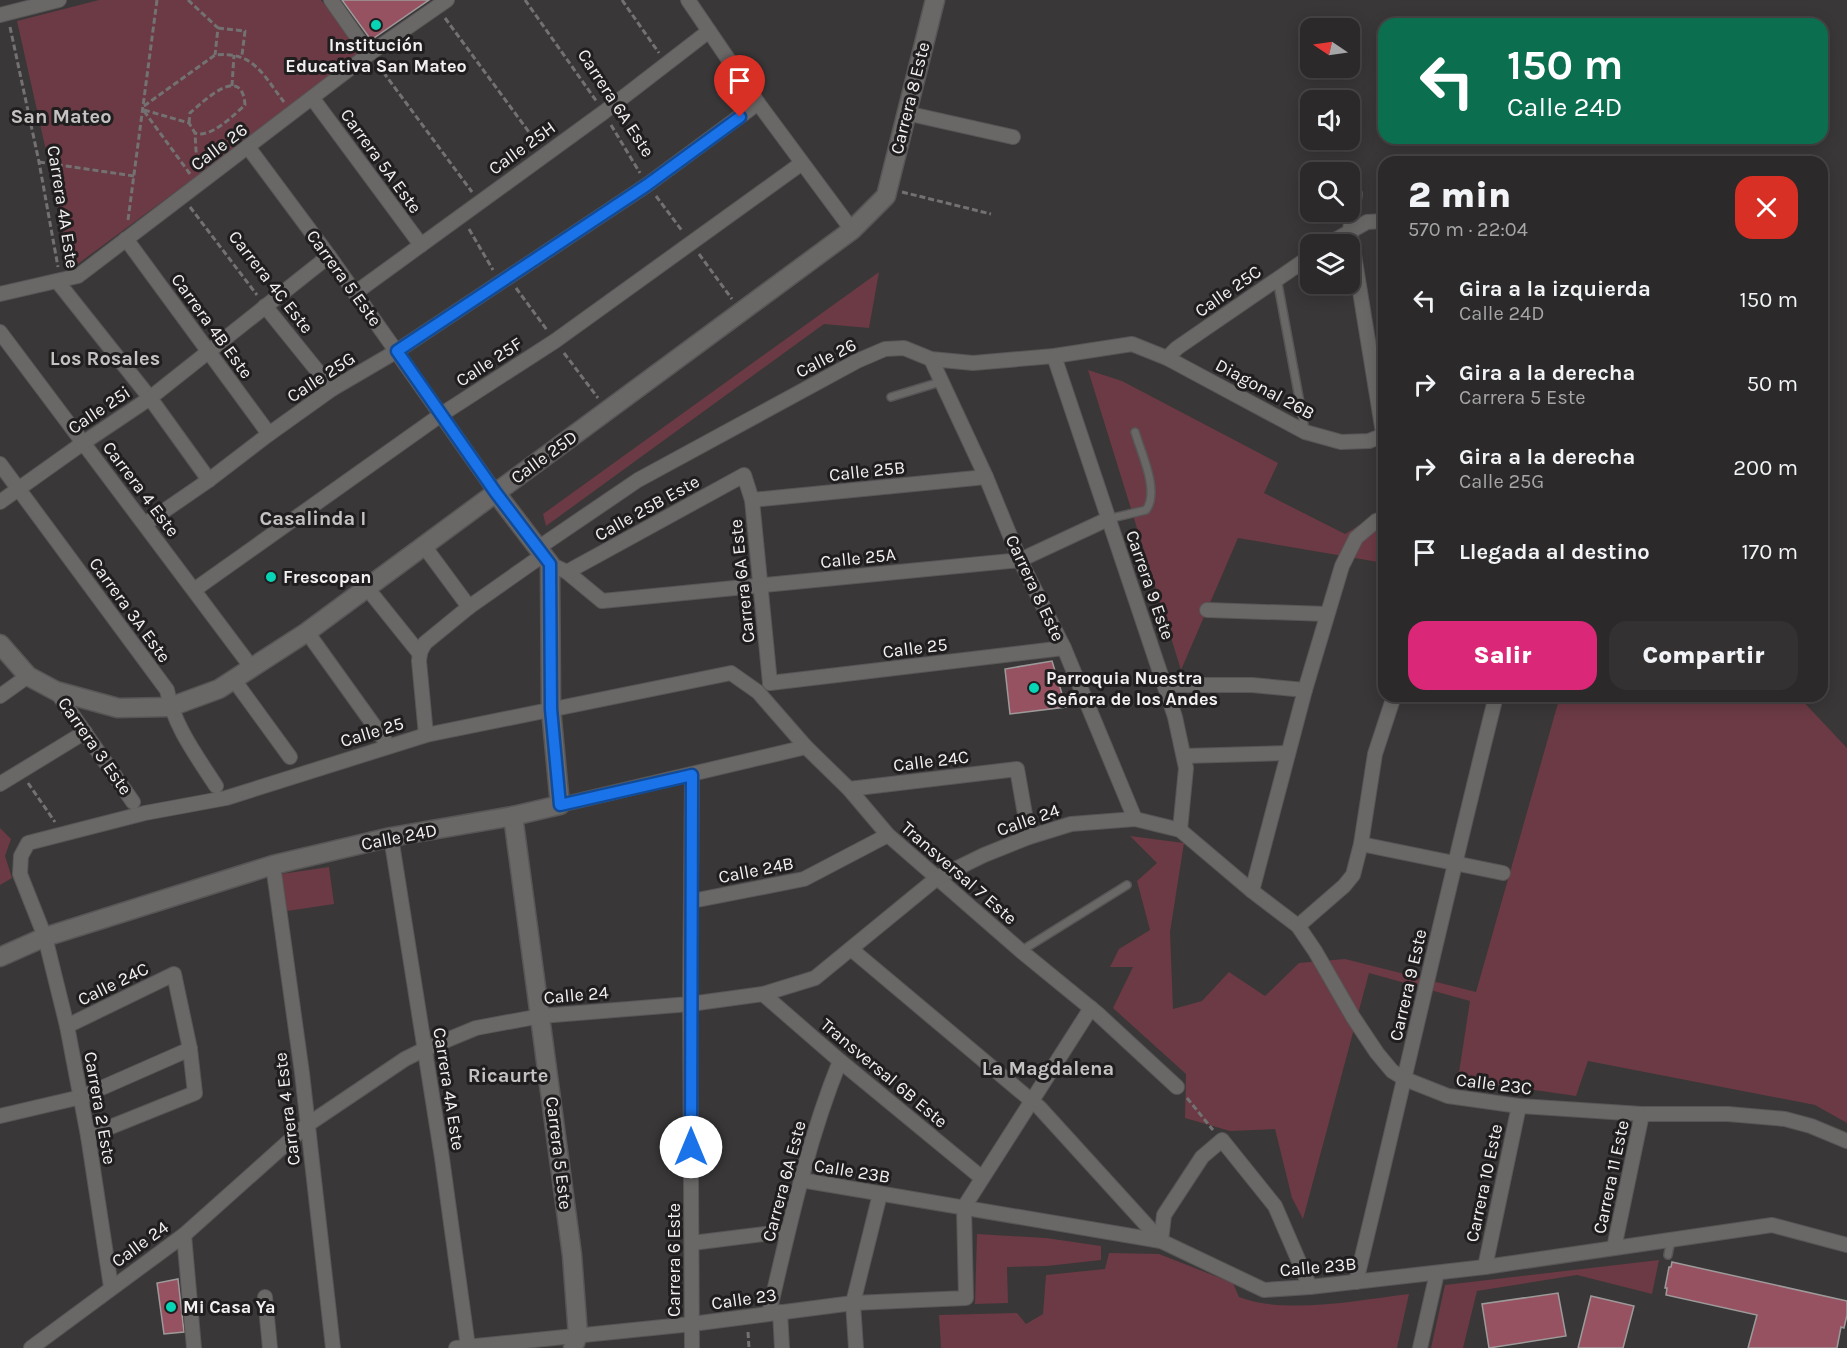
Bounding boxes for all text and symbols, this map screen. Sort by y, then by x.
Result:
marker: Institución Educativa San Mateo [369,18,383,32]
north arrow [1300,18,1360,78]
map controls [1300,18,1360,294]
place label: Institución Educativa San Mateo [285,34,467,77]
street label: Carrera 8 Este [885,40,935,156]
text: 150 m [1507,40,1623,90]
icon: left [1408,42,1486,120]
street label: Carrera 6A Este [573,45,659,161]
pin [714,55,765,117]
icon: arrive [723,64,756,97]
button: sound [1300,90,1360,150]
text: Calle 24D [1507,91,1622,123]
street label: Carrera 5A Este [336,104,426,218]
district label: San Mateo [11,105,111,128]
street label: Calle 25H [484,116,560,180]
street label: Calle 26 [186,119,252,175]
street label: Carrera 4A Este [42,144,84,270]
button: search [1300,162,1360,222]
text: 2 min [1408,174,1511,216]
button: close [1735,176,1798,239]
text: 570 m · 22:04 [1408,218,1528,241]
street label: Carrera 5 Este [302,225,386,331]
street label: Carrera 4C Este [224,226,318,338]
button: layers [1300,234,1360,294]
street label: Calle 25C [1190,260,1266,322]
street label: Carrera 4B Este [166,269,258,383]
text: Gira a la izquierda [1459,276,1651,302]
icon: left [1408,284,1441,317]
text: 150 m [1739,287,1798,313]
text: Calle 24D [1459,302,1544,325]
street label: Calle 25F [452,332,526,392]
street label: Calle 26 [792,333,860,383]
district label: Los Rosales [50,347,160,370]
street label: Calle 25G [283,347,359,407]
street label: Diagonal 26B [1212,354,1318,424]
text: Gira a la derecha [1459,360,1635,386]
icon: right [1408,368,1441,401]
text: 50 m [1747,371,1798,397]
street label: Calle 25i [64,381,134,439]
text: Carrera 5 Este [1459,386,1586,409]
street label: Calle 25D [506,425,582,489]
street label: Carrera 4 Este [98,437,184,541]
text: Gira a la derecha [1459,444,1635,470]
icon: right [1408,452,1441,485]
text: 200 m [1733,455,1798,481]
street label: Calle 25B [828,456,906,486]
street label: Calle 25B Este [591,470,703,546]
text: Calle 25G [1459,470,1544,493]
district label: Casalinda I [260,507,366,530]
street label: Carrera 6A Este [725,518,759,644]
street label: Carrera 9 Este [1121,527,1179,643]
street label: Carrera 8 Este [1001,531,1069,645]
icon: arrive [1408,536,1441,569]
text: Llegada al destino [1459,539,1650,565]
text: 170 m [1742,539,1798,565]
street label: Calle 25A [819,543,897,573]
street label: Carrera 3A Este [84,553,176,667]
place label: Frescopan [283,566,371,588]
marker: Frescopan [264,570,278,584]
button: Salir [1408,621,1597,690]
button: Compartir [1609,621,1798,690]
street label: Calle 25 [881,633,949,663]
place label: Parroquia Nuestra Señora de los Andes [1046,667,1218,710]
marker: Parroquia Nuestra Señora de los Andes [1027,681,1041,695]
street label: Carrera 3 Este [53,693,137,799]
street label: Calle 25 [338,712,406,752]
street label: Calle 24C [892,745,970,777]
street label: Calle 24 [994,799,1062,841]
street label: Transversal 7 Este [897,817,1021,929]
street label: Calle 24D [359,819,439,855]
street label: Calle 24B [716,852,796,888]
street label: Carrera 9 Este [1384,927,1432,1043]
street label: Calle 24C [74,957,152,1011]
street label: Calle 24 [543,981,609,1009]
street label: Transversal 6B Este [816,1013,952,1133]
street label: Carrera 4A Este [428,1026,470,1152]
street label: Carrera 2 Este [79,1050,121,1166]
street label: Carrera 4 Este [269,1051,305,1167]
district label: La Magdalena [982,1057,1114,1080]
district label: Ricaurte [468,1064,548,1087]
street label: Calle 23C [1455,1068,1533,1100]
street label: Carrera 5 Este [541,1095,577,1211]
position arrow [659,1115,723,1179]
street label: Carrera 6A Este [757,1118,811,1244]
street label: Carrera 11 Este [1588,1118,1634,1236]
street label: Carrera 10 Este [1461,1122,1507,1244]
street label: Calle 23B [812,1154,892,1188]
street label: Carrera 6 Este [663,1203,685,1317]
street label: Calle 24 [107,1216,173,1272]
street label: Calle 23B [1279,1253,1357,1281]
street label: Calle 23 [710,1284,778,1314]
place label: Mi Casa Ya [183,1296,276,1318]
marker: Mi Casa Ya [164,1300,178,1314]

